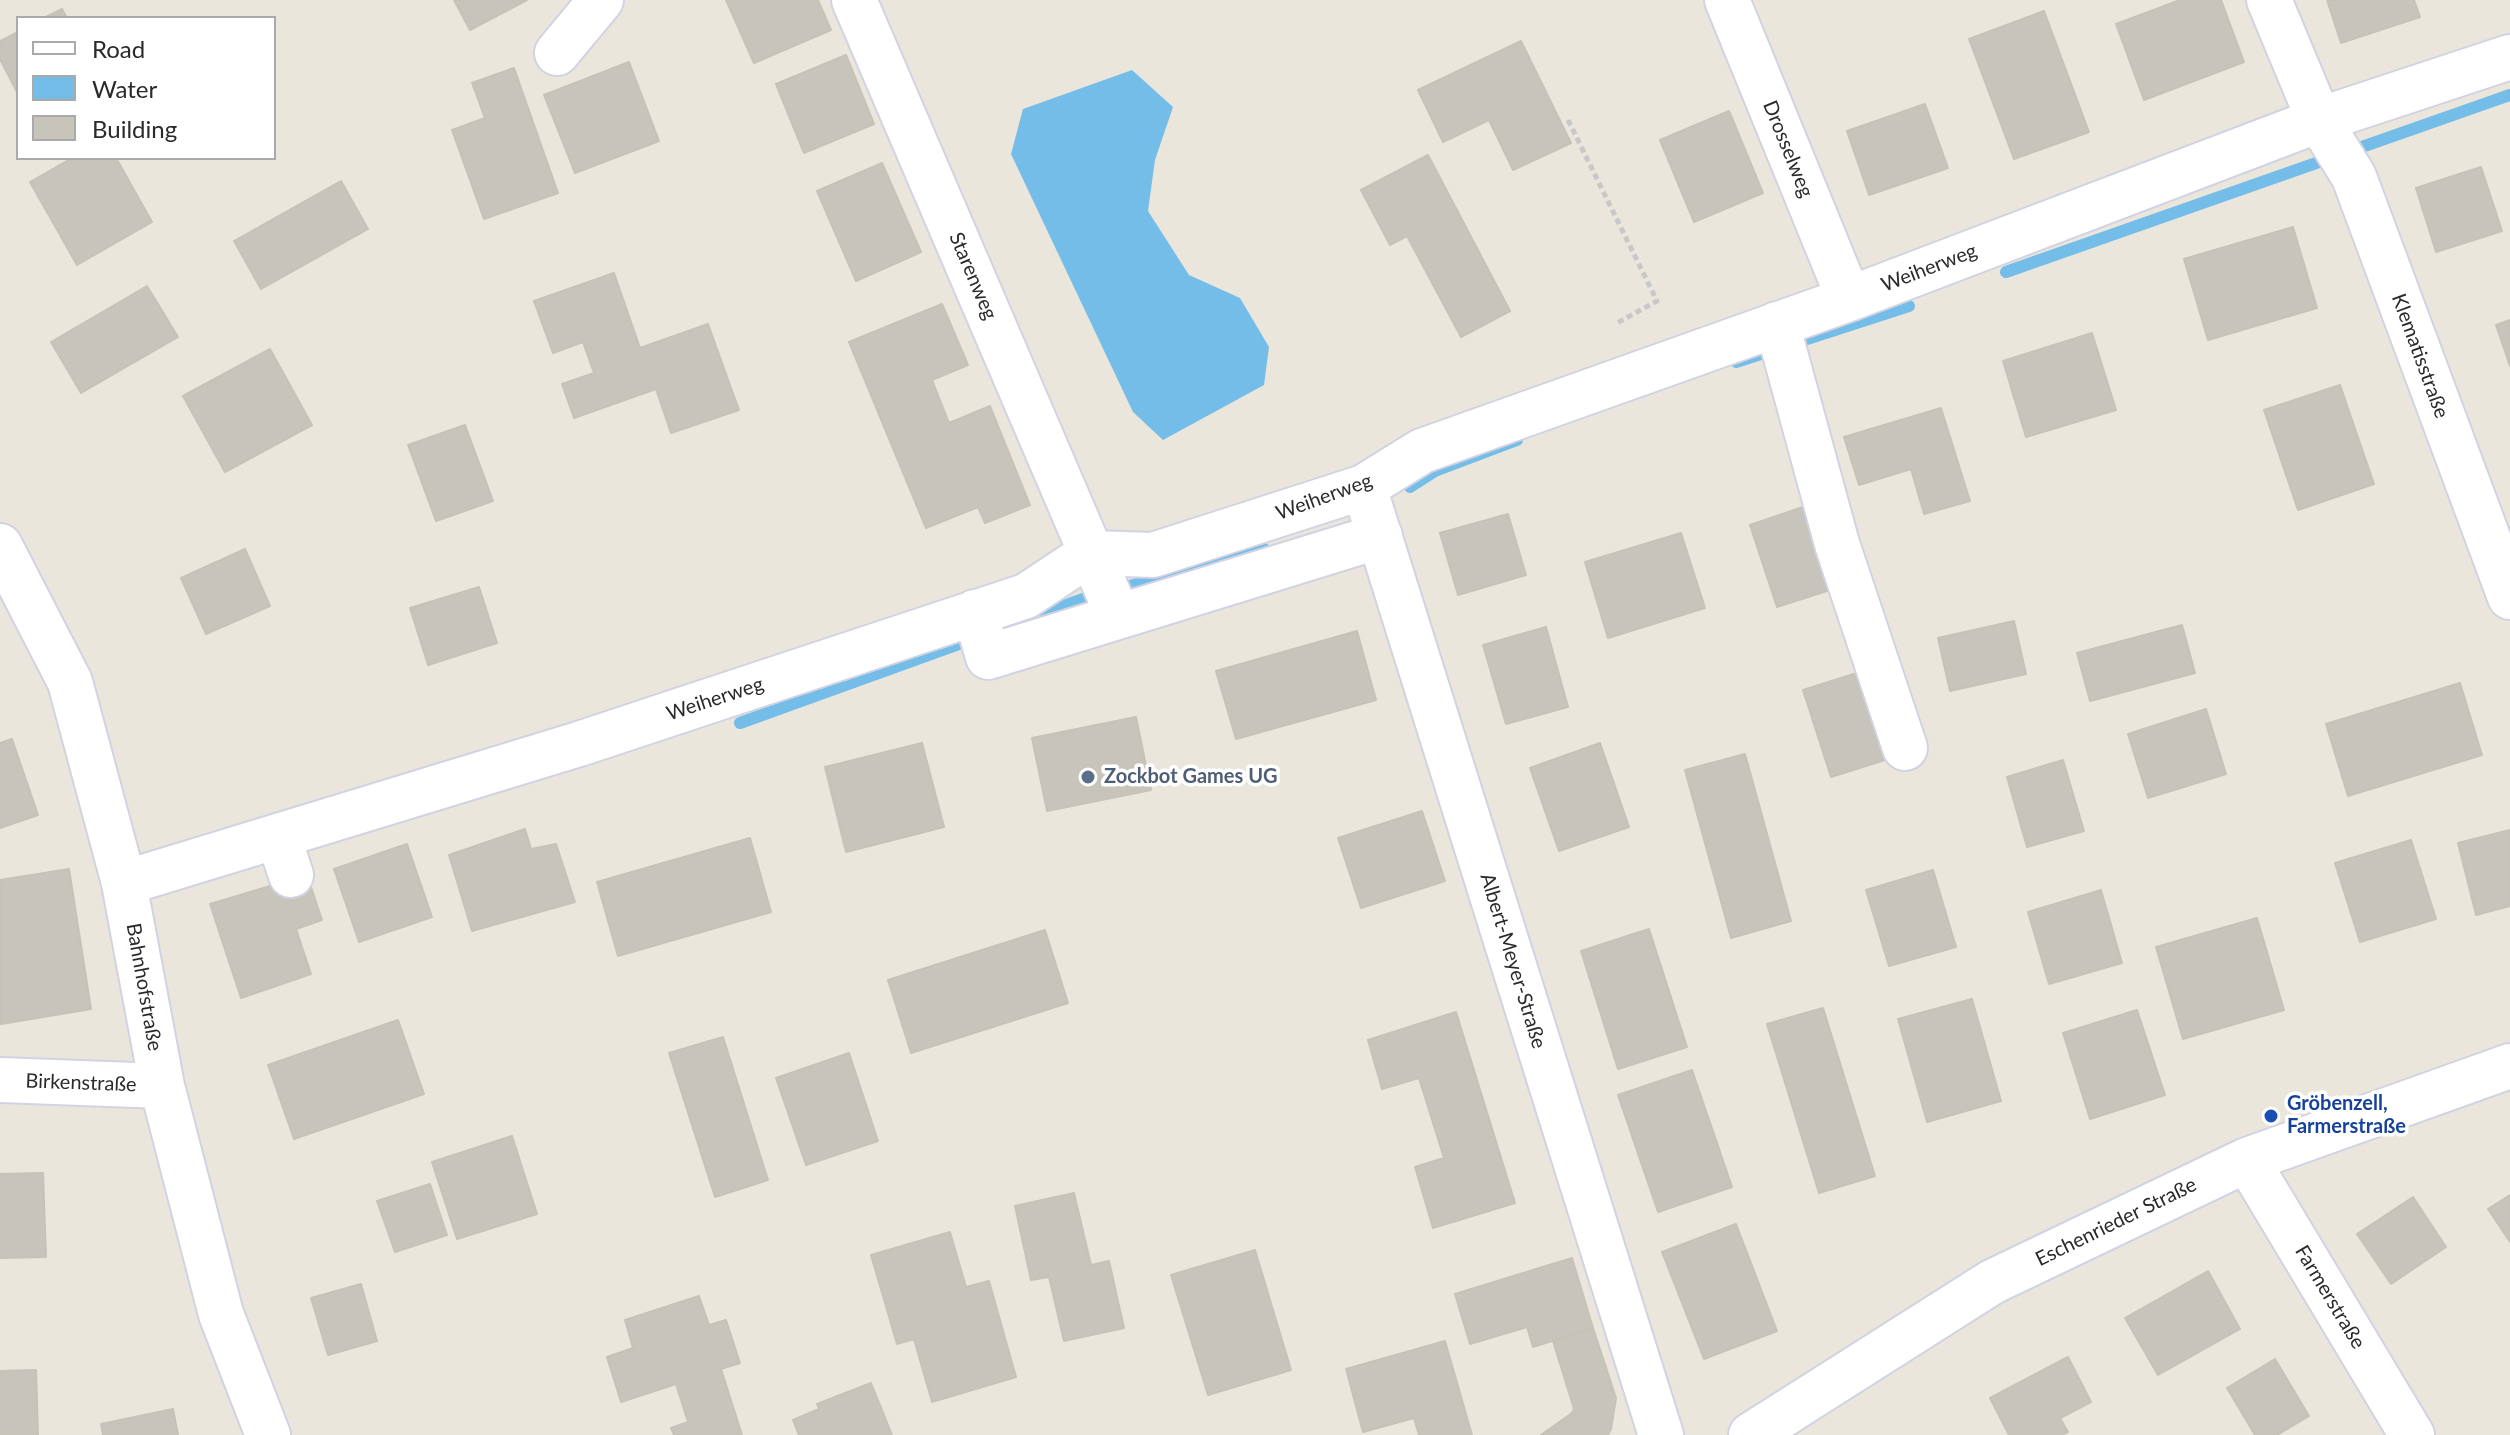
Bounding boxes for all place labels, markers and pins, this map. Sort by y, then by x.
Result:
place label: Zockbot Games UG [1104,765,1278,789]
marker: Zockbot Games UG [1079,768,1097,786]
place label: Gröbenzell, Farmerstraße [2287,1092,2406,1139]
marker: Gröbenzell, Farmerstraße [2262,1107,2280,1125]

